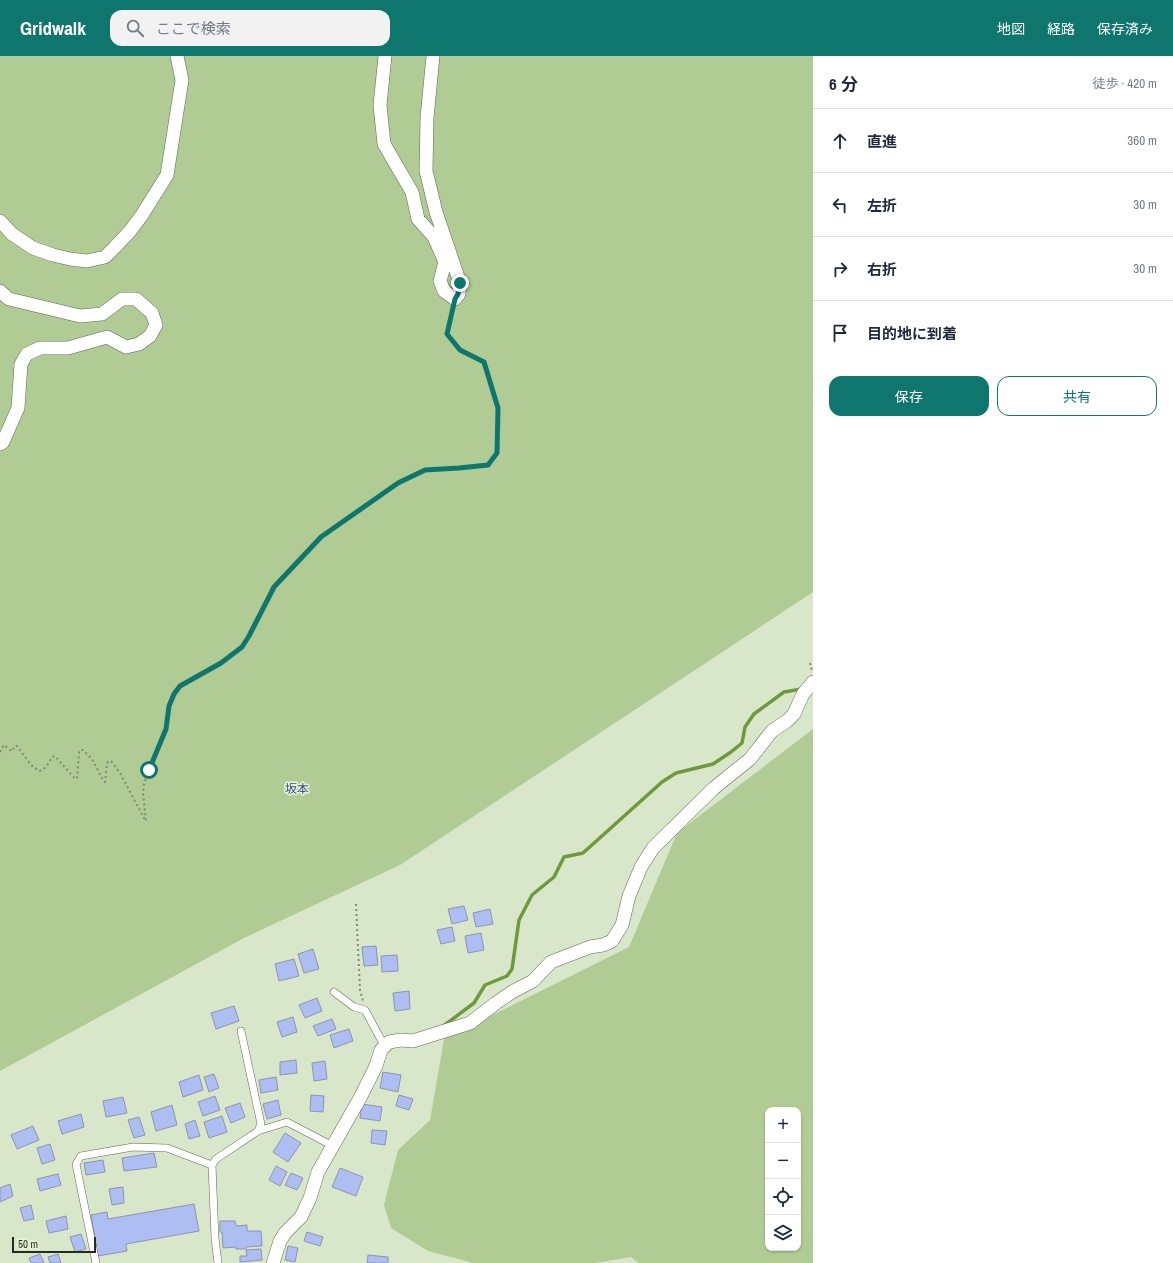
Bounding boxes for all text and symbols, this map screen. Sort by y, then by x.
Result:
search box [110,10,390,46]
text: Gridwalk [20,15,86,41]
icon: search [124,17,146,39]
text: ここで検索 [156,18,231,39]
text: 地図 [997,20,1025,38]
text: 経路 [1047,20,1075,38]
text: 保存済み [1097,20,1153,38]
text: 6 分 [829,72,858,95]
text: 徒歩 · 420 m [1092,75,1157,92]
icon: ahead [829,130,851,152]
text: 直進 [867,131,897,152]
text: 360 m [1127,132,1157,149]
icon: left [829,194,851,216]
text: 左折 [867,195,897,216]
text: 30 m [1133,196,1157,213]
icon: right [829,258,851,280]
text: 右折 [867,259,897,280]
text: 30 m [1133,260,1157,277]
route end [451,274,469,292]
icon: arrive [829,322,851,344]
text: 目的地に到着 [867,323,957,344]
button: 保存 [829,376,989,416]
button: 共有 [997,376,1157,416]
route start [140,761,158,779]
district label: 坂本 [285,781,309,797]
map controls [765,1107,801,1251]
button: + [765,1107,801,1143]
button: − [765,1143,801,1179]
button: locate [765,1179,801,1215]
button: layers [765,1215,801,1251]
scale bar [12,1235,96,1254]
text: 50 m [18,1237,38,1251]

